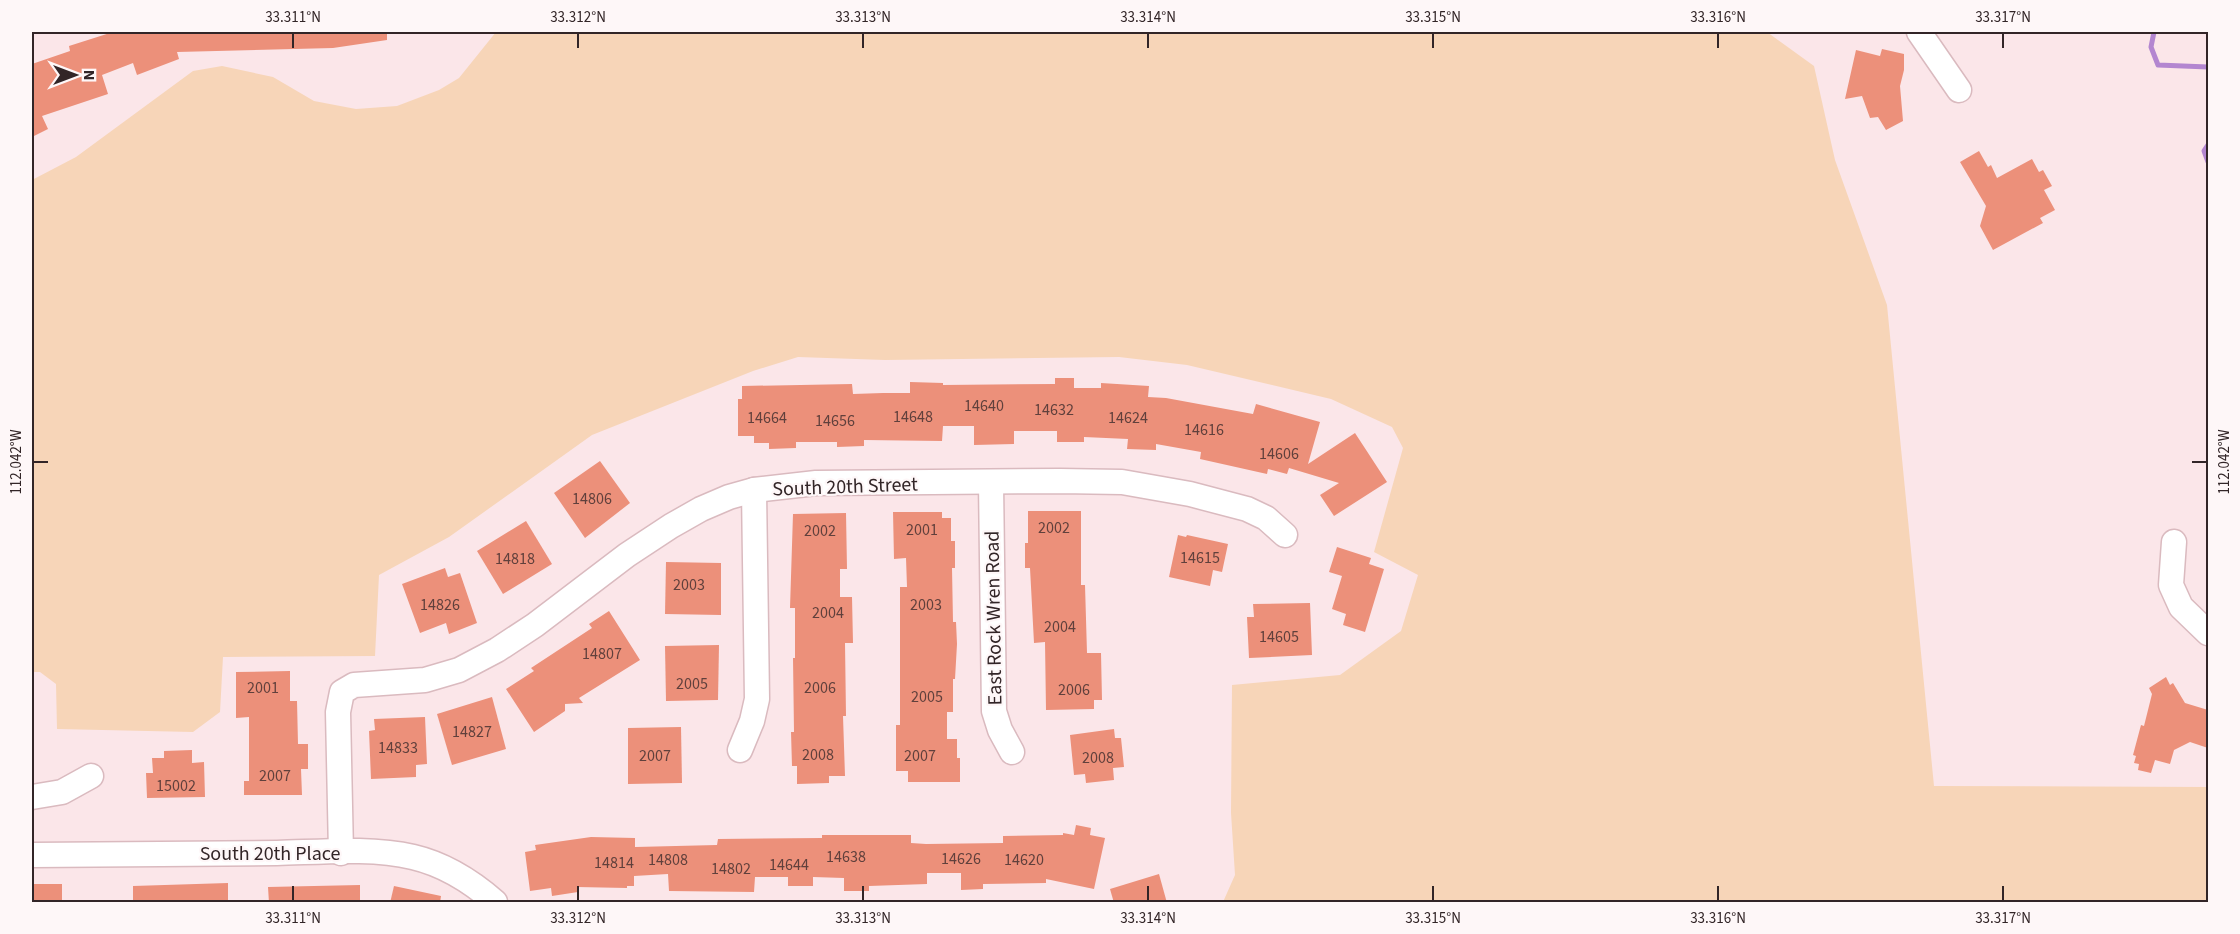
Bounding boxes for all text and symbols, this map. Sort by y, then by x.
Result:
text: 33.311°N [265,7,321,28]
text: 33.312°N [550,7,606,28]
text: 33.313°N [835,7,891,28]
text: 33.314°N [1120,7,1176,28]
text: 33.315°N [1405,7,1461,28]
text: 33.316°N [1690,7,1746,28]
text: 33.317°N [1975,7,2031,28]
north arrow [45,45,105,105]
text: N [78,70,100,80]
house number: 14640 [964,395,1004,417]
house number: 14632 [1034,399,1074,421]
house number: 14648 [893,406,933,428]
house number: 14664 [747,407,787,429]
house number: 14624 [1108,407,1148,429]
house number: 14656 [815,410,855,432]
house number: 14616 [1184,419,1224,441]
text: 112.042°W [6,429,27,495]
text: 112.042°W [2214,429,2235,495]
house number: 14606 [1259,443,1299,465]
street label: South 20th Street [772,470,919,504]
house number: 14806 [572,488,612,510]
house number: 2002 [1038,517,1070,539]
house number: 2001 [906,519,938,541]
house number: 2002 [804,520,836,542]
street label: East Rock Wren Road [978,530,1010,706]
house number: 14615 [1180,547,1220,569]
house number: 14818 [495,548,535,570]
house number: 2003 [673,574,705,596]
house number: 14826 [420,594,460,616]
house number: 2003 [910,594,942,616]
house number: 2004 [812,602,844,624]
house number: 2004 [1044,616,1076,638]
house number: 14605 [1259,626,1299,648]
house number: 14807 [582,643,622,665]
house number: 2005 [676,673,708,695]
house number: 2001 [247,677,279,699]
house number: 2006 [804,677,836,699]
house number: 2006 [1058,679,1090,701]
house number: 2005 [911,686,943,708]
house number: 14827 [452,721,492,743]
house number: 14833 [378,737,418,759]
house number: 2008 [802,744,834,766]
house number: 2007 [639,745,671,767]
house number: 2007 [904,745,936,767]
house number: 2008 [1082,747,1114,769]
house number: 2007 [259,765,291,787]
house number: 15002 [156,775,196,797]
street label: South 20th Place [200,840,340,868]
house number: 14638 [826,846,866,868]
house number: 14626 [941,848,981,870]
house number: 14808 [648,849,688,871]
house number: 14620 [1004,849,1044,871]
house number: 14814 [594,852,634,874]
house number: 14644 [769,854,809,876]
house number: 14802 [711,858,751,880]
text: 33.311°N [265,908,321,929]
text: 33.312°N [550,908,606,929]
text: 33.313°N [835,908,891,929]
text: 33.314°N [1120,908,1176,929]
text: 33.315°N [1405,908,1461,929]
text: 33.316°N [1690,908,1746,929]
text: 33.317°N [1975,908,2031,929]

